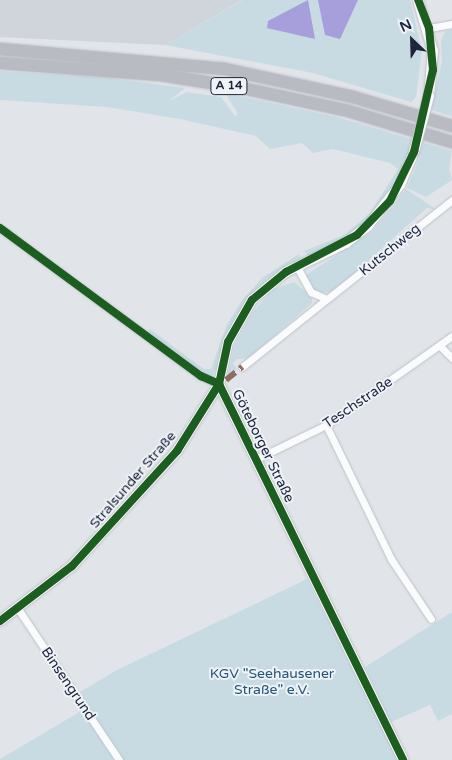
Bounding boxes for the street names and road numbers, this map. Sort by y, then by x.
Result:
road number: A 14 [210,76,248,95]
street label: Kutschweg [356,220,424,280]
street label: Teschstraße [320,374,396,432]
street label: Göteborger Straße [228,387,298,505]
street label: Stralsunder Straße [86,428,180,532]
street label: Binsengrund [37,644,99,724]

